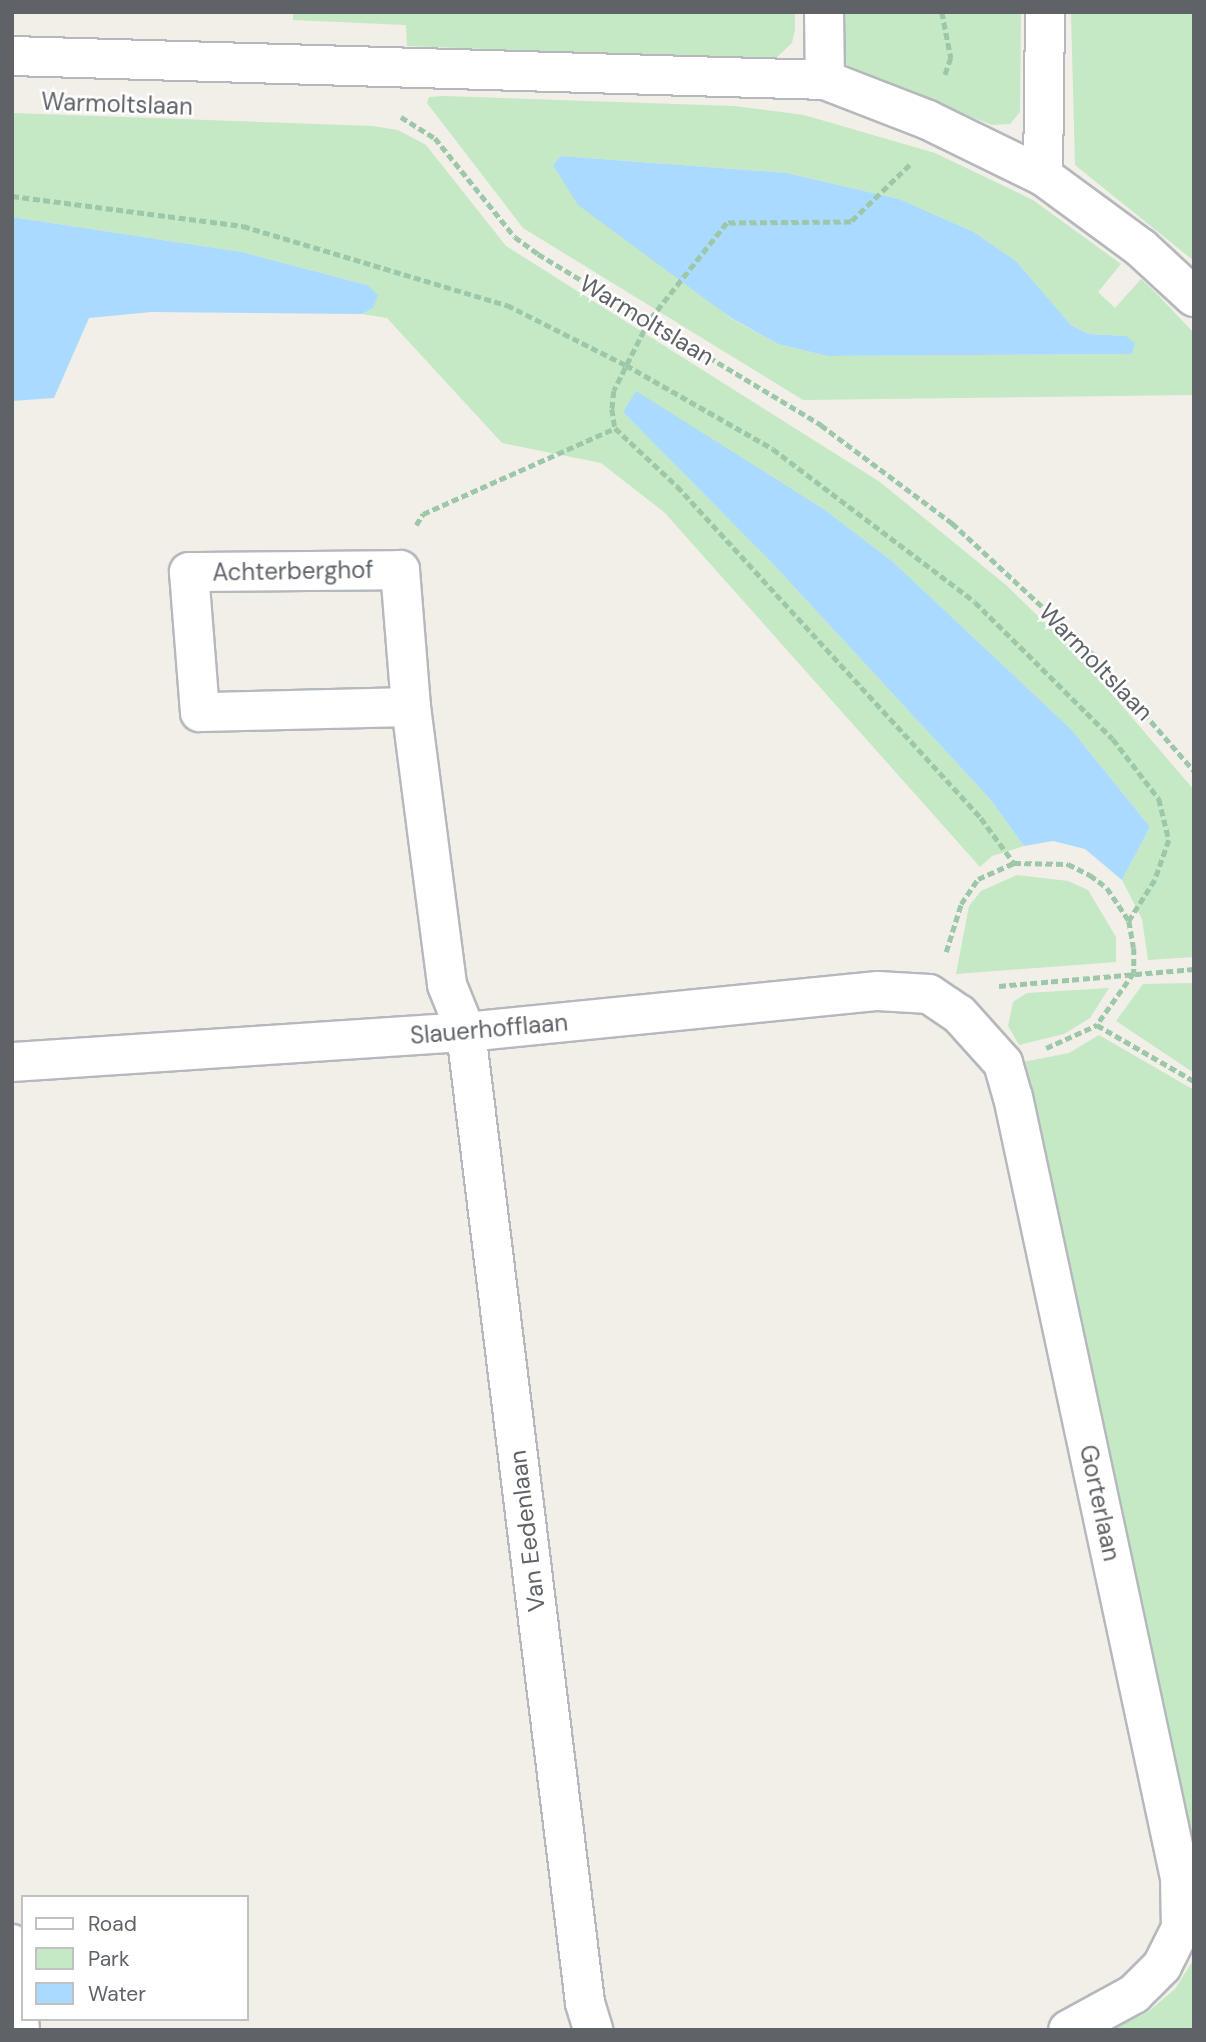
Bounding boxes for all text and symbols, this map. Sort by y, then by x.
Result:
street label: Warmoltslaan [41,87,193,121]
street label: Warmoltslaan [575,269,719,371]
street label: Achterberghof [212,555,374,587]
street label: Warmoltslaan [1033,597,1159,727]
street label: Slauerhofflaan [409,1008,569,1050]
street label: Gorterlaan [1074,1442,1126,1564]
street label: Van Eedenlaan [503,1448,551,1614]
legend [21,1895,248,2021]
text: Road [88,1910,137,1938]
text: Park [88,1945,129,1973]
text: Water [88,1980,146,2008]

